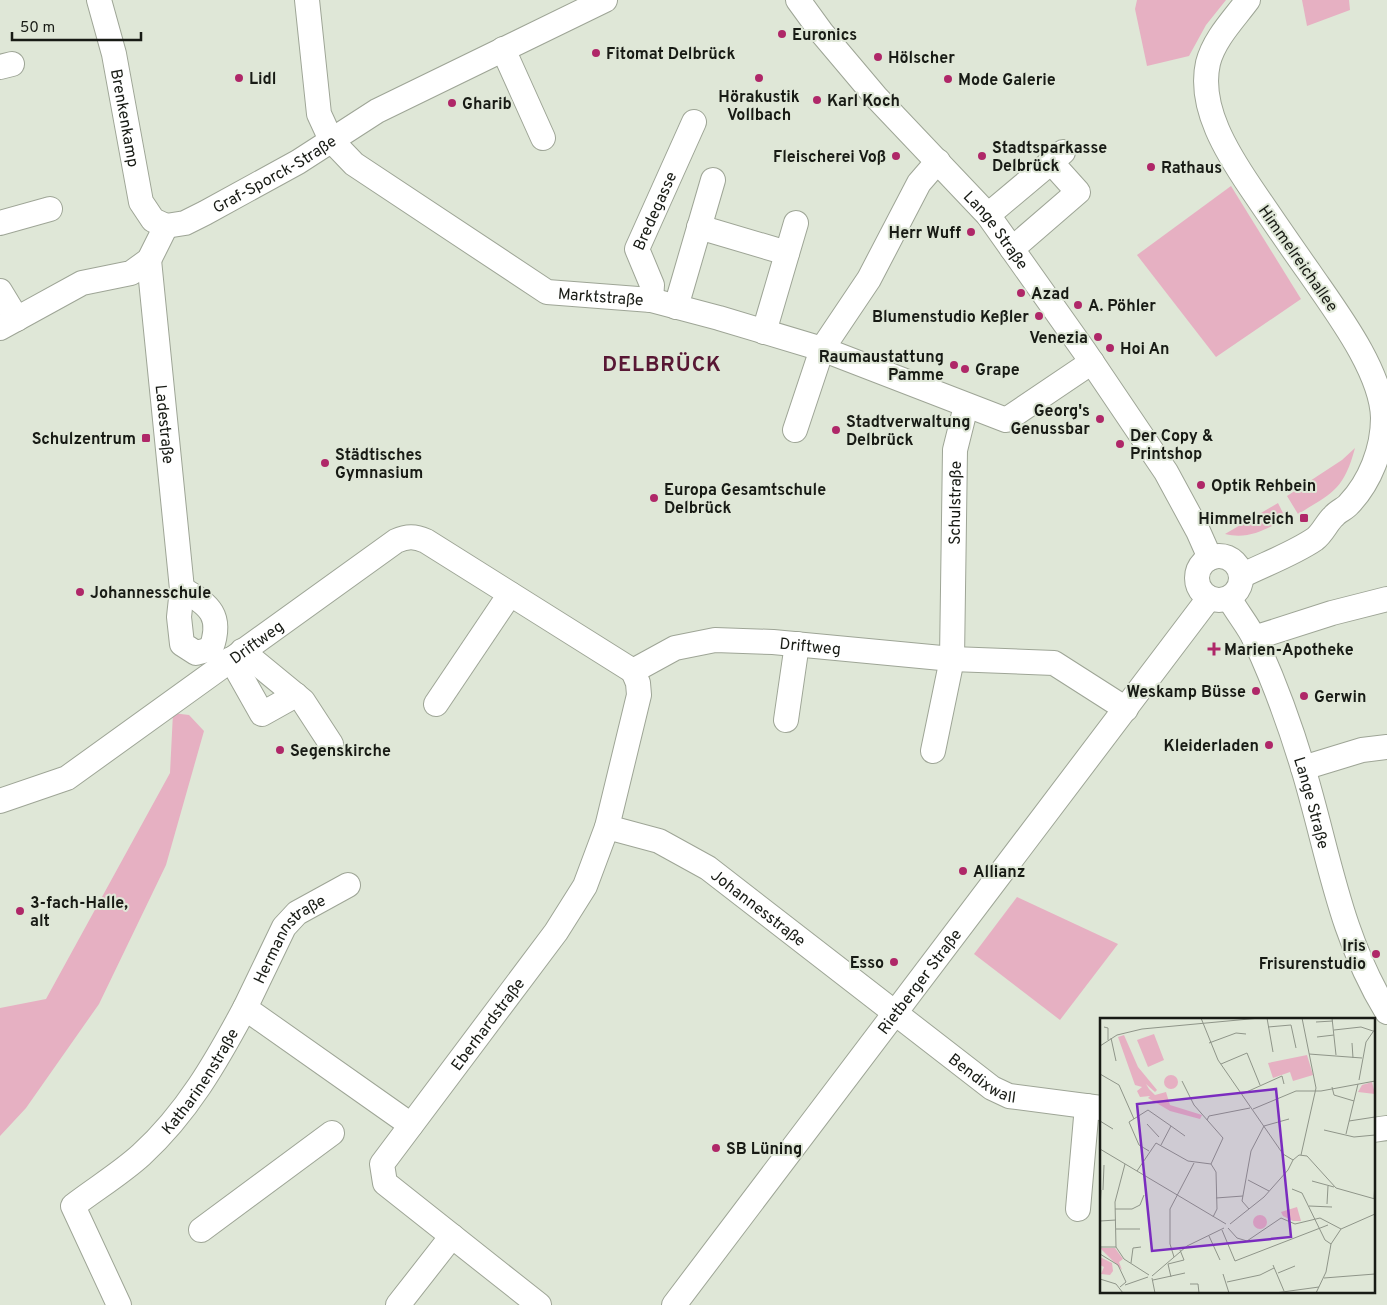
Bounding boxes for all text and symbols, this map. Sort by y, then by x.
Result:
scale bar [12,10,141,42]
text: 50 m [20,19,55,38]
place label: Euronics [792,26,857,46]
marker: Euronics [776,28,788,40]
place label: Fitomat Delbrück [606,45,735,65]
marker: Fitomat Delbrück [590,47,602,59]
place label: Hölscher [888,49,955,69]
marker: Hölscher [872,51,884,63]
street label: Brenkenkamp [105,68,142,169]
place label: Lidl [249,70,276,90]
place label: Mode Galerie [958,71,1056,91]
marker: Lidl [233,72,245,84]
marker: Hörakustik Vollbach [753,72,765,84]
marker: Mode Galerie [942,73,954,85]
place label: Hörakustik Vollbach [718,88,800,126]
place label: Karl Koch [827,92,900,112]
marker: Karl Koch [811,94,823,106]
place label: Gharib [462,95,512,115]
marker: Gharib [446,97,458,109]
street label: Graf-Sporck-Straße [210,132,341,219]
place label: Stadtsparkasse Delbrück [992,139,1107,177]
place label: Fleischerei Voß [773,148,886,168]
marker: Fleischerei Voß [890,150,902,162]
marker: Stadtsparkasse Delbrück [976,150,988,162]
place label: Rathaus [1161,159,1222,179]
marker: Rathaus [1145,161,1157,173]
street label: Bredegasse [630,169,682,254]
street label: Lange Straße [958,187,1032,274]
street label: Himmelreichallee [1253,202,1342,316]
place label: Herr Wuff [889,224,961,244]
marker: Herr Wuff [965,226,977,238]
street label: Marktstraße [557,285,644,311]
place label: Azad [1031,285,1069,305]
marker: Azad [1015,287,1027,299]
place label: A. Pöhler [1088,297,1156,317]
marker: A. Pöhler [1072,299,1084,311]
place label: Blumenstudio Keßler [872,308,1029,328]
marker: Blumenstudio Keßler [1033,310,1045,322]
place label: Venezia [1029,329,1088,349]
marker: Venezia [1092,331,1104,343]
place label: Hoi An [1120,340,1169,360]
marker: Hoi An [1104,342,1116,354]
place label: Raumaustattung Pamme [819,348,944,386]
district label: DELBRÜCK [602,352,722,379]
marker: Raumaustattung Pamme [948,359,960,371]
place label: Grape [975,361,1020,381]
marker: Grape [959,363,971,375]
street label: Ladestraße [150,384,177,465]
place label: Georg's Genussbar [1010,402,1090,440]
place label: Stadtverwaltung Delbrück [846,413,971,451]
marker: Georg's Genussbar [1094,413,1106,425]
marker: Stadtverwaltung Delbrück [830,424,842,436]
place label: Der Copy & Printshop [1130,427,1213,465]
place label: Schulzentrum [32,430,136,450]
marker: Schulzentrum [140,432,152,444]
marker: Der Copy & Printshop [1114,438,1126,450]
place label: Städtisches Gymnasium [335,446,423,484]
marker: Städtisches Gymnasium [319,457,331,469]
street label: Schulstraße [946,461,967,545]
place label: Optik Rehbein [1211,477,1316,497]
marker: Optik Rehbein [1195,479,1207,491]
place label: Europa Gesamtschule Delbrück [664,481,826,519]
marker: Europa Gesamtschule Delbrück [648,492,660,504]
place label: Himmelreich [1198,510,1294,530]
marker: Himmelreich [1298,512,1310,524]
place label: Johannesschule [90,584,211,604]
marker: Johannesschule [74,586,86,598]
street label: Driftweg [226,617,288,669]
street label: Driftweg [778,635,842,660]
place label: Marien-Apotheke [1224,641,1354,661]
marker: Marien-Apotheke [1208,643,1220,655]
place label: Weskamp Büsse [1126,683,1246,703]
marker: Weskamp Büsse [1250,685,1262,697]
place label: Gerwin [1314,688,1367,708]
marker: Gerwin [1298,690,1310,702]
place label: Kleiderladen [1163,737,1259,757]
marker: Kleiderladen [1263,739,1275,751]
place label: Segenskirche [290,742,391,762]
marker: Segenskirche [274,744,286,756]
street label: Lange Straße [1288,755,1332,851]
place label: Allianz [973,863,1025,883]
marker: Allianz [957,865,969,877]
street label: Johannesstraße [706,866,809,952]
street label: Hermannstraße [250,891,330,988]
place label: 3-fach-Halle, alt [30,894,128,932]
marker: 3-fach-Halle, alt [14,905,26,917]
street label: Rietberger Straße [874,926,967,1039]
place label: Iris Frisurenstudio [1259,937,1366,975]
marker: Iris Frisurenstudio [1370,948,1382,960]
place label: Esso [850,954,884,974]
marker: Esso [888,956,900,968]
street label: Eberhardstraße [448,975,530,1075]
inset map [1100,1018,1374,1292]
street label: Katharinenstraße [158,1026,244,1140]
street label: Bendixwall [944,1050,1017,1109]
place label: SB Lüning [726,1140,802,1160]
marker: SB Lüning [710,1142,722,1154]

